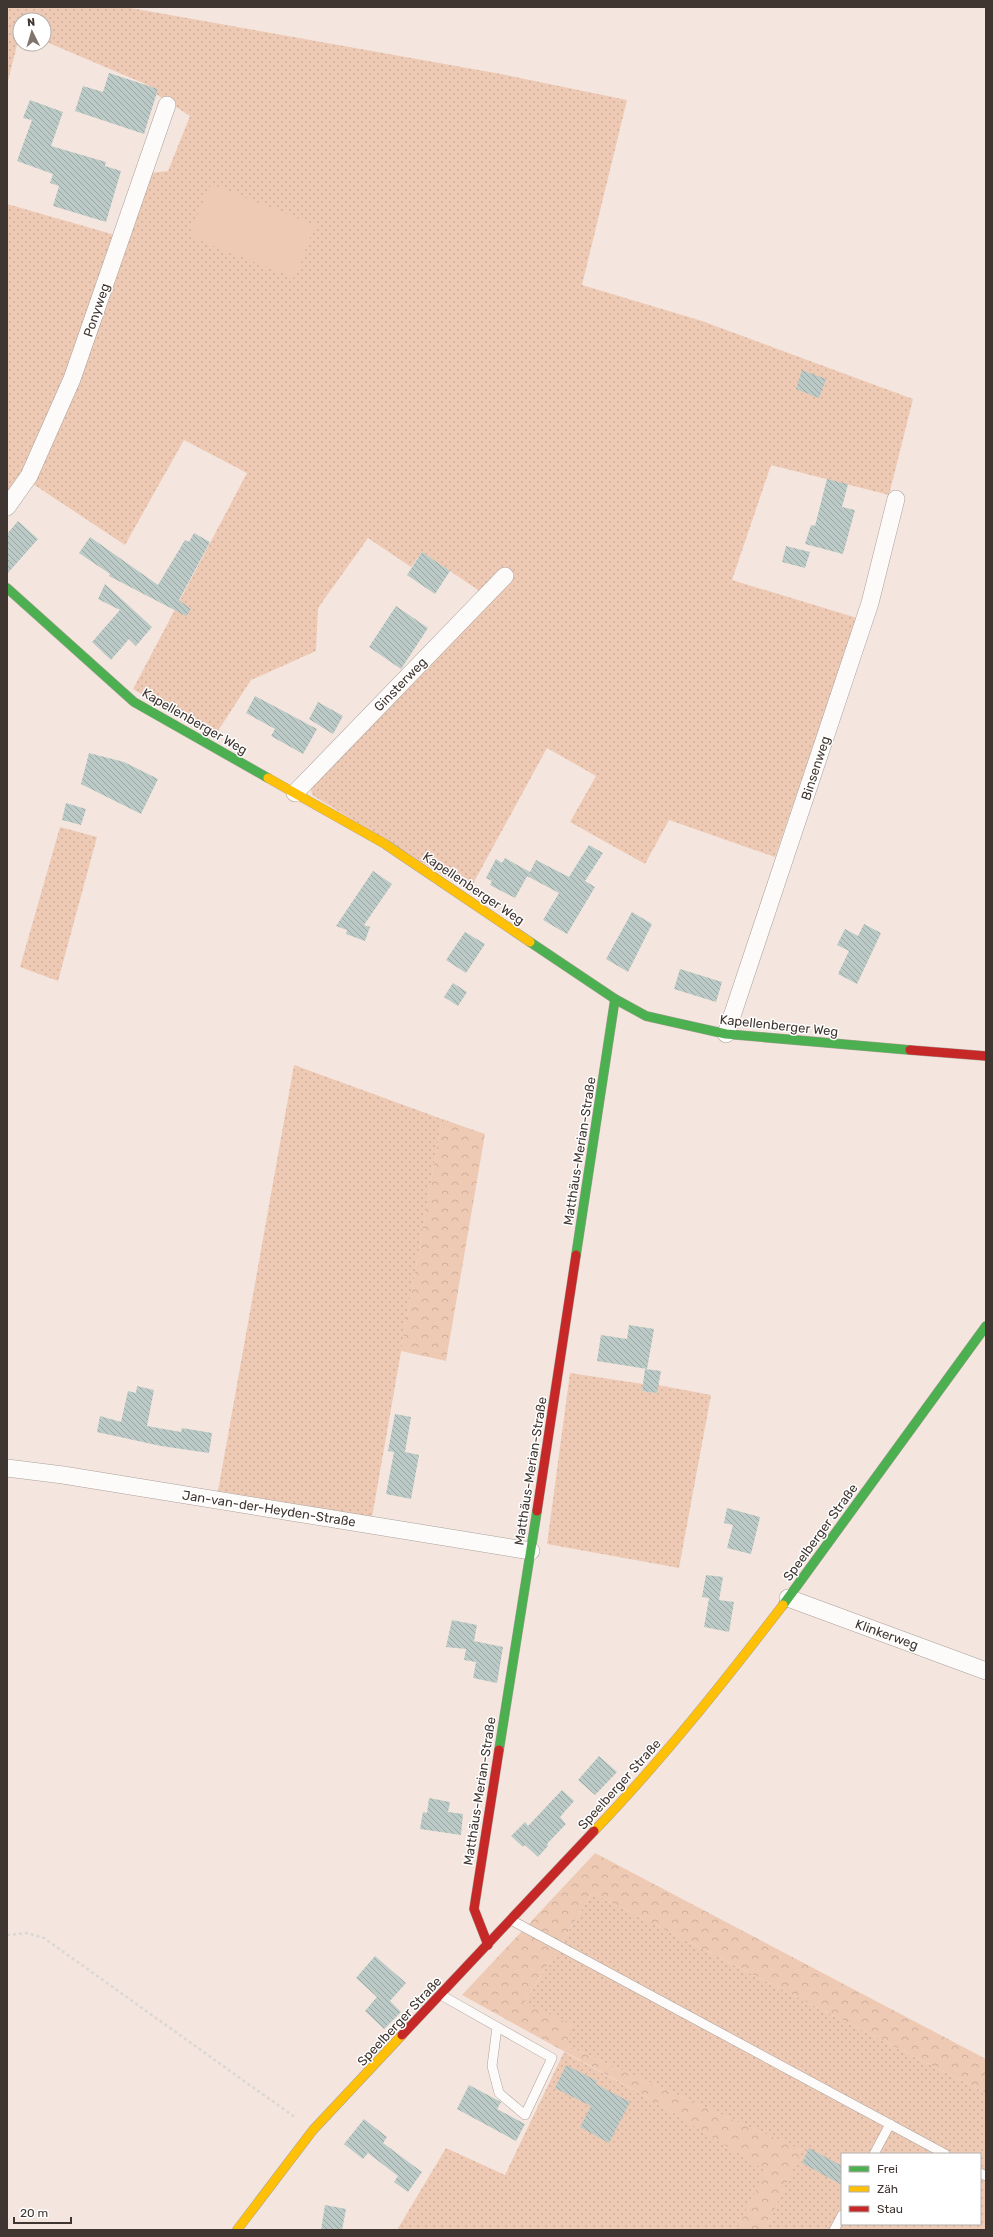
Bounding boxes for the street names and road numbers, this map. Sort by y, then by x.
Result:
street label: Ponyweg [80,281,114,339]
street label: Ginsterweg [371,654,430,715]
street label: Kapellenberger Weg [139,685,250,759]
street label: Binsenweg [798,734,834,803]
street label: Kapellenberger Weg [420,849,527,929]
street label: Kapellenberger Weg [719,1012,839,1040]
street label: Matthäus-Merian-Straße [560,1076,599,1226]
street label: Matthäus-Merian-Straße [511,1396,550,1546]
street label: Speelberger Straße [780,1481,861,1584]
street label: Jan-van-der-Heyden-Straße [181,1487,357,1530]
street label: Klinkerweg [853,1616,920,1654]
street label: Matthäus-Merian-Straße [460,1716,499,1866]
street label: Speelberger Straße [575,1736,665,1833]
street label: Speelberger Straße [354,1974,445,2070]

